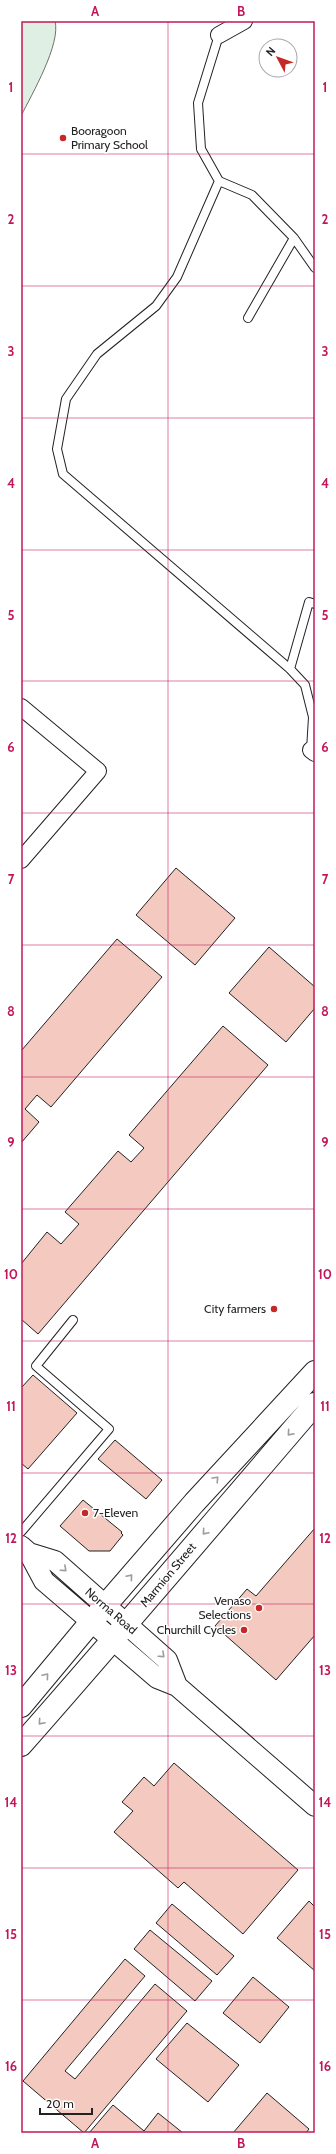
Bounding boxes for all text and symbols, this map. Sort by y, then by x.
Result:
text: A [91,3,100,19]
text: B [237,3,245,19]
north arrow [258,38,298,78]
text: N [263,44,278,59]
text: 1 [9,79,13,95]
text: 1 [323,79,327,95]
place label: Booragoon Primary School [71,123,148,152]
marker: Booragoon Primary School [58,133,68,143]
text: 2 [8,211,15,227]
text: 2 [322,211,329,227]
text: 3 [7,343,15,359]
text: 3 [321,343,329,359]
text: 4 [7,475,15,491]
text: 4 [321,475,329,491]
text: 5 [8,607,15,623]
text: 5 [322,607,329,623]
text: 6 [7,739,15,755]
text: 6 [321,739,329,755]
text: 7 [8,871,15,887]
text: 7 [322,871,329,887]
text: 8 [7,1003,15,1019]
text: 8 [321,1003,329,1019]
text: 9 [7,1134,15,1150]
text: 9 [321,1134,329,1150]
text: 10 [4,1266,18,1282]
text: 10 [318,1266,332,1282]
place label: City farmers [204,1301,266,1316]
marker: City farmers [269,1304,279,1314]
text: 11 [6,1398,16,1414]
text: 11 [320,1398,330,1414]
one-way arrow [287,1429,294,1436]
one-way arrow [211,1477,218,1484]
place label: 7-Eleven [93,1505,138,1520]
marker: 7-Eleven [80,1508,90,1518]
one-way arrow [202,1527,209,1534]
text: 12 [5,1530,17,1546]
text: 12 [319,1530,331,1546]
street label: Marmion Street [136,1540,199,1610]
one-way arrow [59,1565,67,1572]
one-way arrow [125,1574,133,1582]
street label: Norma Road [82,1584,140,1637]
place label: Venaso Selections [199,1593,251,1622]
marker: Venaso Selections [254,1603,264,1613]
place label: Churchill Cycles [157,1622,236,1637]
marker: Churchill Cycles [239,1625,249,1635]
one-way arrow [157,1650,164,1657]
text: 13 [5,1662,17,1678]
text: 13 [319,1662,331,1678]
one-way arrow [42,1674,49,1681]
one-way arrow [39,1717,46,1725]
text: 14 [5,1794,17,1810]
text: 14 [319,1794,331,1810]
text: 15 [5,1926,17,1942]
text: 15 [319,1926,331,1942]
text: 16 [5,2058,17,2074]
text: 16 [319,2058,331,2074]
scale bar [40,2090,92,2116]
text: 20 m [46,2096,74,2111]
text: A [91,2135,100,2151]
text: B [237,2135,245,2151]

